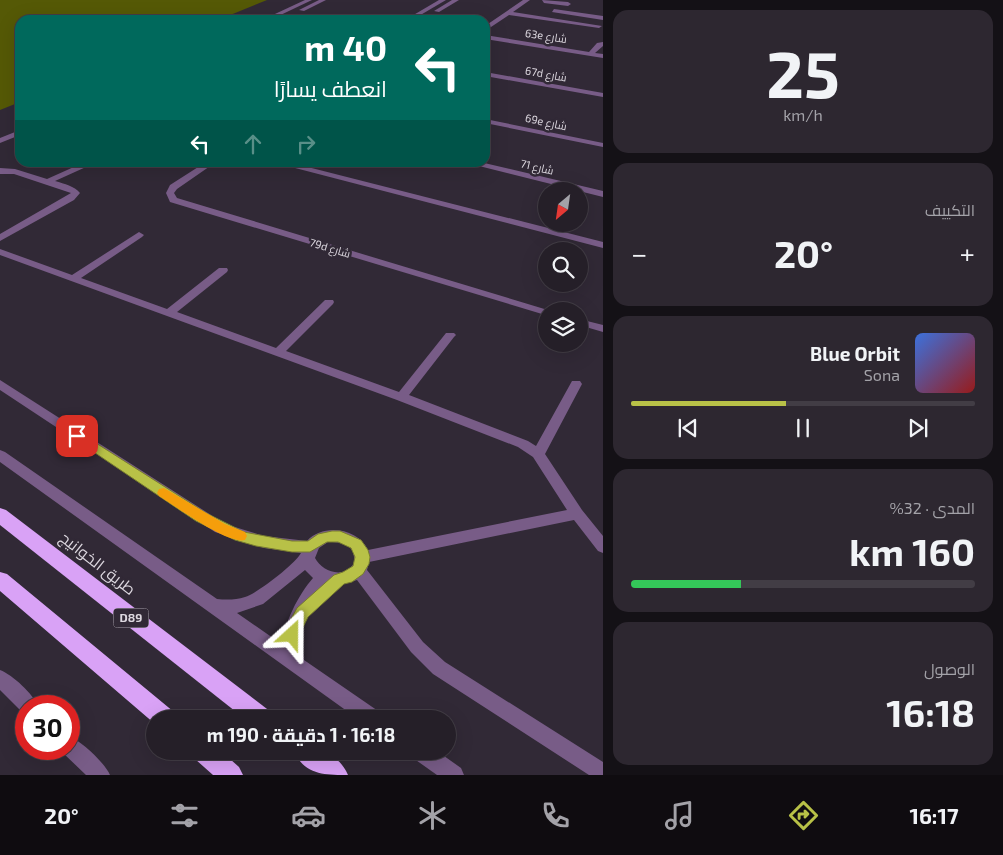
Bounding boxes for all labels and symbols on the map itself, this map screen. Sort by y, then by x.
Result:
street label: 63e شارع [524,26,568,47]
street label: 67d شارع [524,63,568,86]
street label: 69e شارع [524,111,568,134]
street label: شارع 71 [519,156,555,179]
north arrow [538,182,588,232]
street label: 79d شارع [308,235,352,262]
pin [56,415,98,457]
street label: طريق الخوانيج [55,527,140,600]
road number: D89 [114,608,148,628]
position arrow [265,608,317,660]
speed limit sign: 30 [15,695,80,760]

